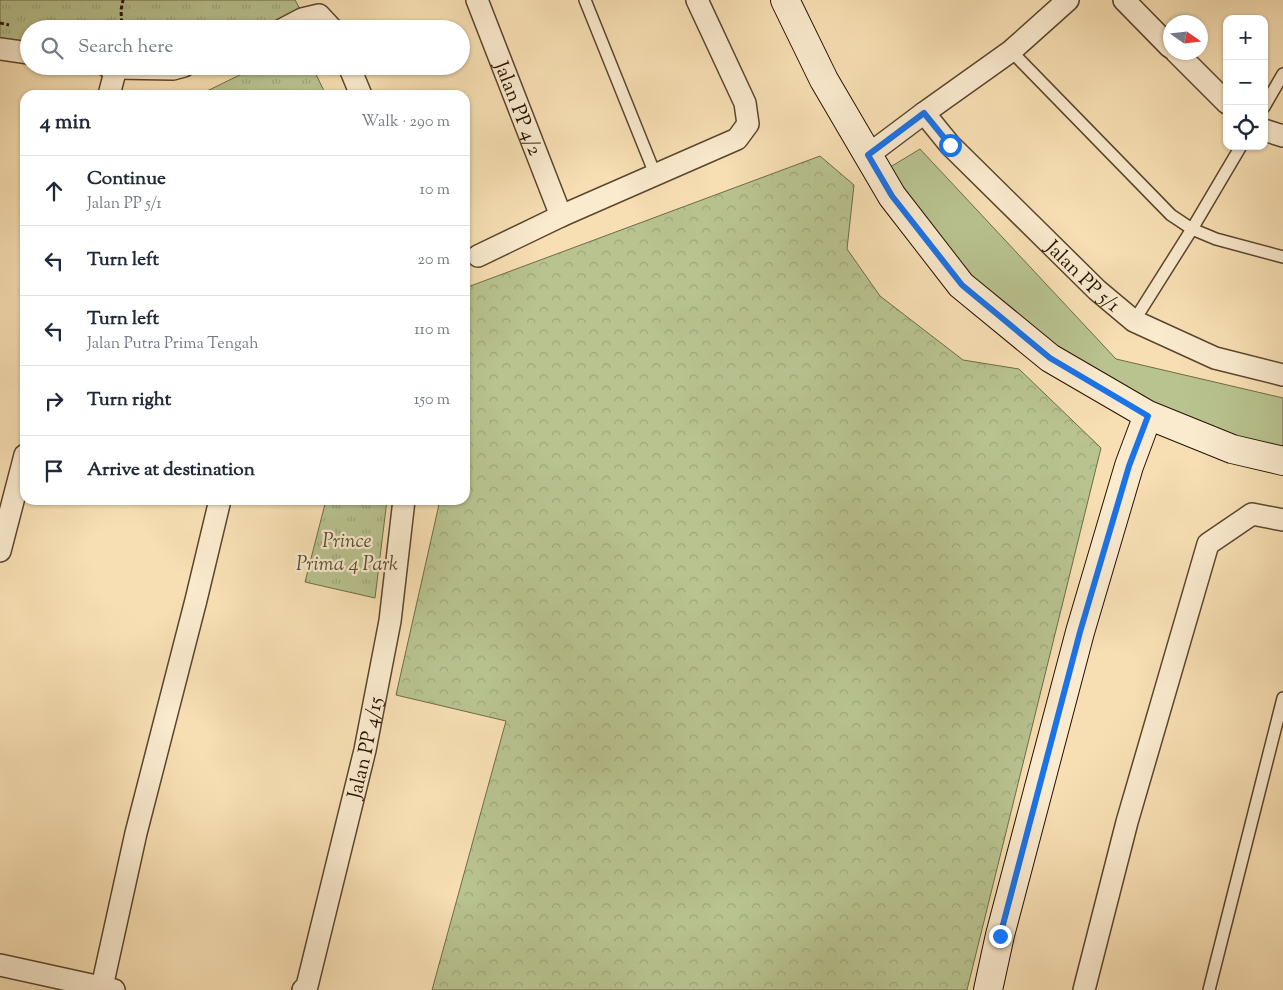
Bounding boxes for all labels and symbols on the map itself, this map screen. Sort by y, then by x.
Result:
north arrow [1163,15,1208,60]
street label: Jalan PP 4/2 [485,57,548,160]
route start [939,134,962,157]
street label: Jalan PP 5/1 [1037,234,1126,320]
park label: Prince Prima 4 Park [296,528,398,580]
street label: Jalan PP 4/15 [341,694,392,803]
route end [989,925,1012,948]

